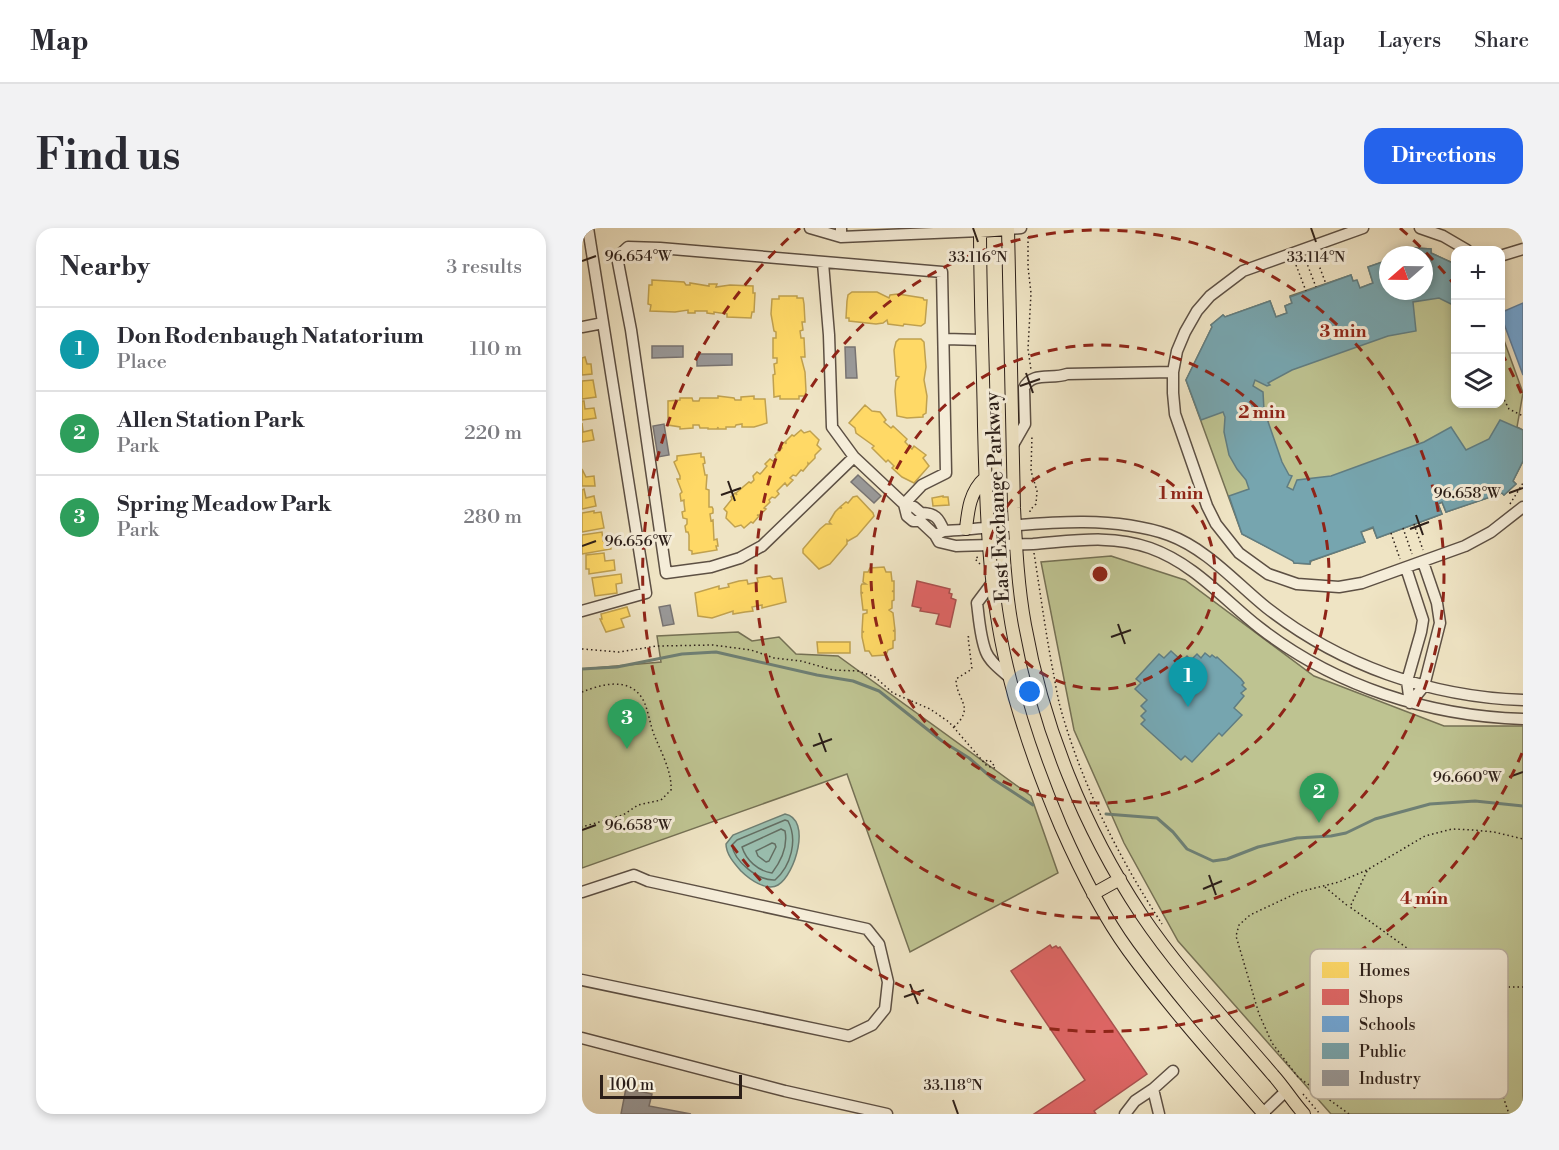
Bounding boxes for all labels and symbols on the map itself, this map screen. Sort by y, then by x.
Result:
north arrow [1379,246,1433,300]
text: 96.654°W [604,247,672,266]
text: 33.116°N [949,248,1007,267]
text: 33.114°N [1287,248,1345,267]
text: 3 min [1320,320,1366,343]
street label: East Exchange Parkway [980,391,1016,603]
text: 2 min [1238,401,1286,424]
text: 1 min [1159,482,1203,505]
text: 96.658°W [1433,484,1501,503]
text: 96.656°W [604,532,672,551]
centre of rings [1090,564,1110,584]
pin: 1 [1168,658,1208,707]
your location [1015,677,1044,706]
pin: 3 [608,700,646,749]
text: 96.660°W [1433,768,1502,787]
pin: 2 [1300,774,1338,823]
text: 96.658°W [604,816,672,835]
text: 4 min [1400,887,1448,910]
legend [1310,949,1508,1099]
text: Homes [1359,961,1410,981]
text: Shops [1359,988,1403,1008]
text: Schools [1359,1015,1415,1035]
text: Public [1359,1042,1406,1062]
text: Industry [1359,1069,1421,1089]
scale bar [600,1072,742,1100]
text: 33.118°N [923,1076,983,1095]

